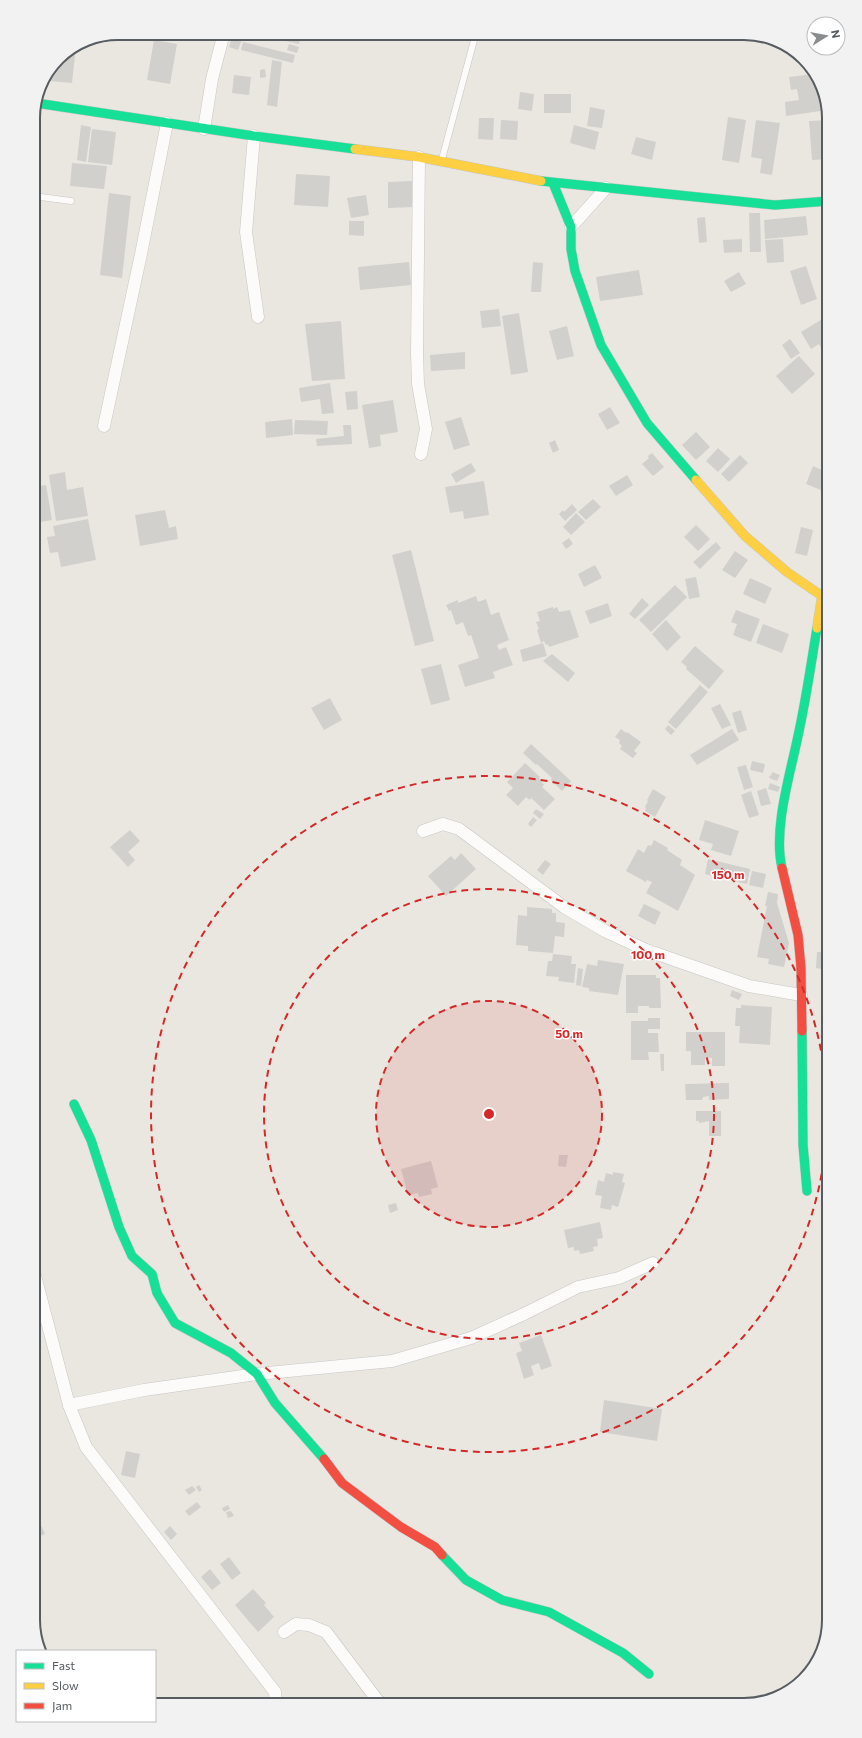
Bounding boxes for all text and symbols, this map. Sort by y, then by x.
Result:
north arrow [806,16,846,56]
text: N [829,29,843,39]
text: 150 m [711,867,745,881]
text: 100 m [631,947,665,961]
text: 50 m [555,1026,583,1040]
centre of rings [482,1107,496,1121]
legend [16,1650,156,1722]
text: Fast [52,1658,75,1672]
text: Slow [52,1678,79,1692]
text: Jam [52,1698,72,1713]

